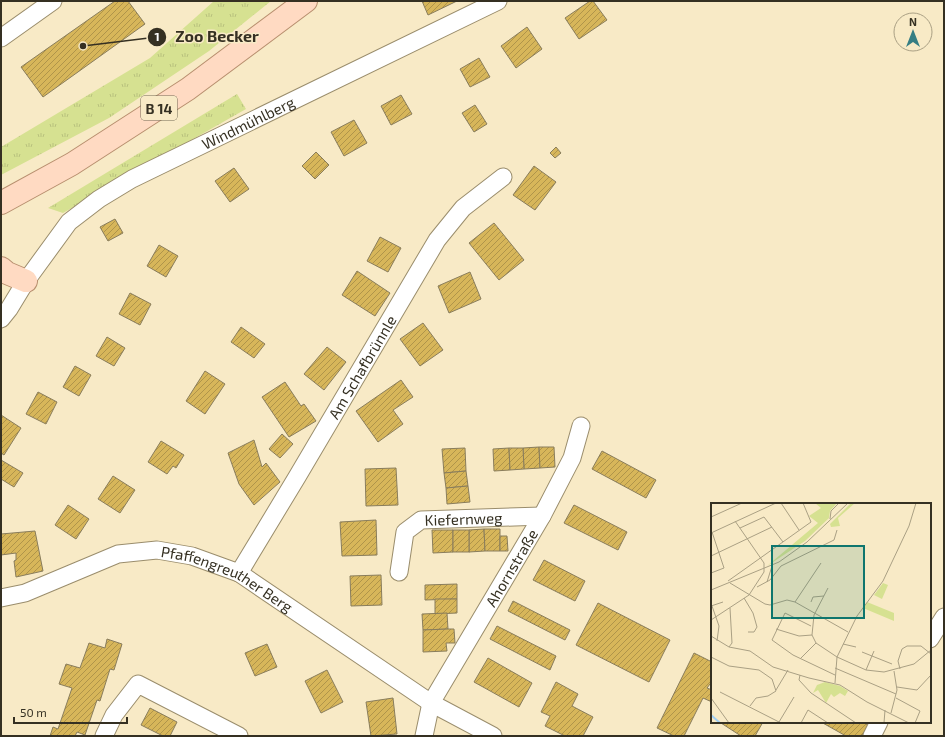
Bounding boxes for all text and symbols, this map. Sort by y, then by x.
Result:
north arrow [893,12,933,52]
text: N [909,15,917,28]
callout: Zoo Becker [147,23,267,51]
text: Zoo Becker [175,26,259,45]
text: 1 [154,29,160,43]
street label: Windmühlberg [199,92,298,153]
road number: B 14 [141,96,177,120]
street label: Am Schafbrünnle [324,312,400,422]
inset map [711,503,931,723]
street label: Kiefernweg [424,508,503,529]
street label: Ahornstraße [481,526,541,610]
street label: Pfaffengreuther Berg [160,542,297,616]
scale bar [14,699,127,725]
text: 50 m [20,705,47,719]

